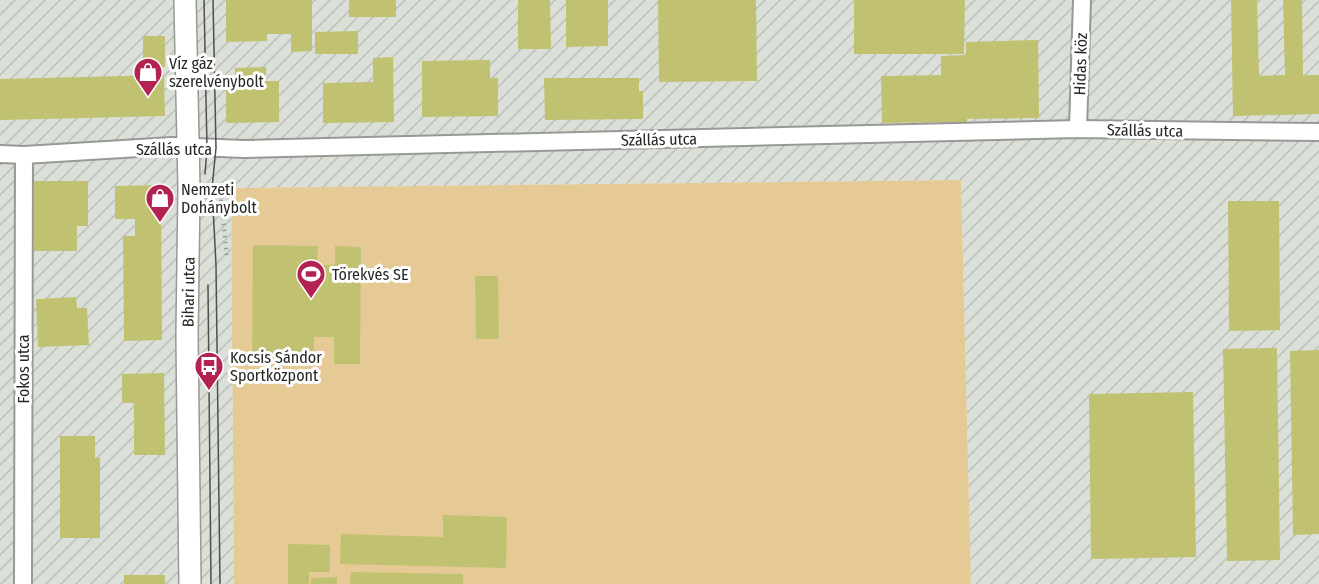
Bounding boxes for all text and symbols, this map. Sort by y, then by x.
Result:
street label: Hidas köz [1070,32,1091,96]
place label: Víz gáz szerelvénybolt [169,54,265,91]
shop icon: Víz gáz szerelvénybolt [132,56,164,98]
street label: Szállás utca [1107,120,1183,141]
street label: Szállás utca [621,129,697,150]
street label: Szállás utca [136,140,212,159]
place label: Nemzeti Dohánybolt [181,180,258,217]
shop icon: Nemzeti Dohánybolt [144,182,176,224]
street label: Bihari utca [178,257,199,327]
sports icon: Törekvés SE [295,258,327,300]
place label: Törekvés SE [332,265,408,284]
street label: Fokos utca [14,334,33,404]
place label: Kocsis Sándor Sportközpont [230,348,322,385]
bus stop icon: Kocsis Sándor Sportközpont [193,350,225,392]

